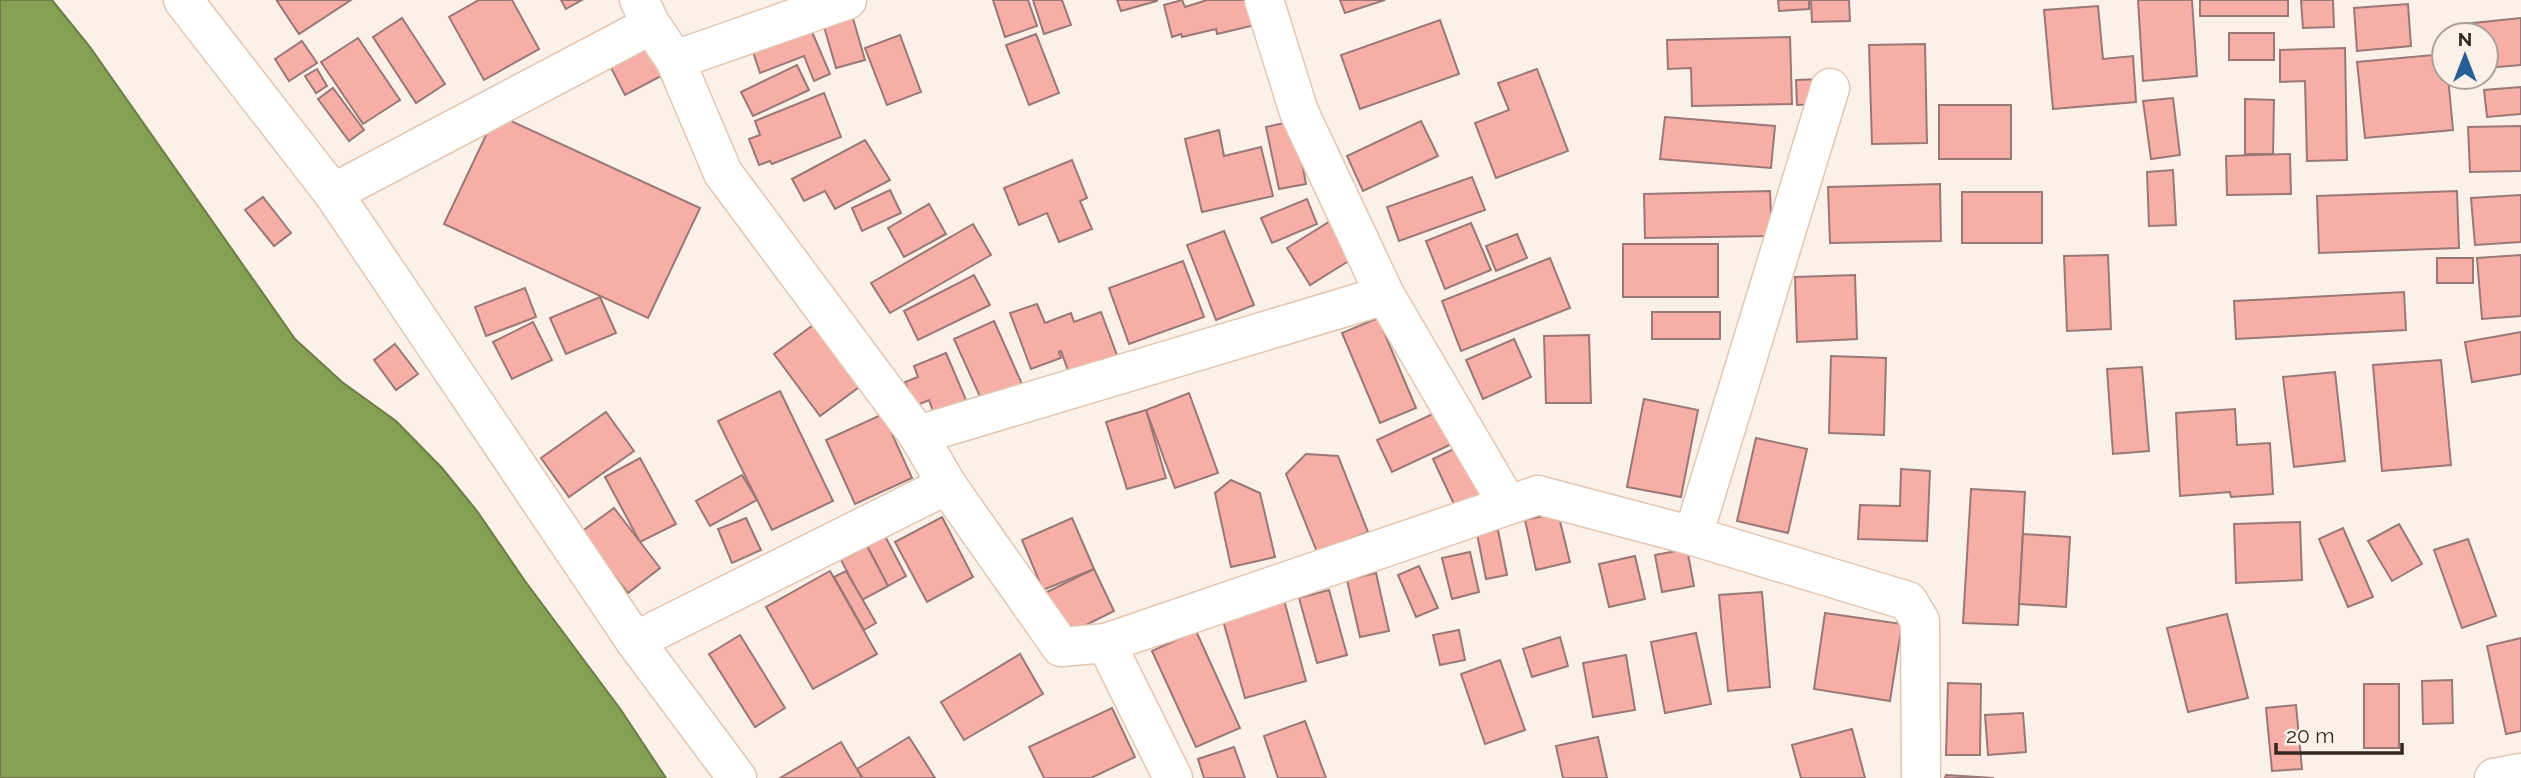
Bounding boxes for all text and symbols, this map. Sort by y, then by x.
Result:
north arrow [2430,21,2500,91]
text: N [2458,28,2472,50]
scale bar [2276,712,2402,756]
text: 20 m [2286,723,2334,748]

